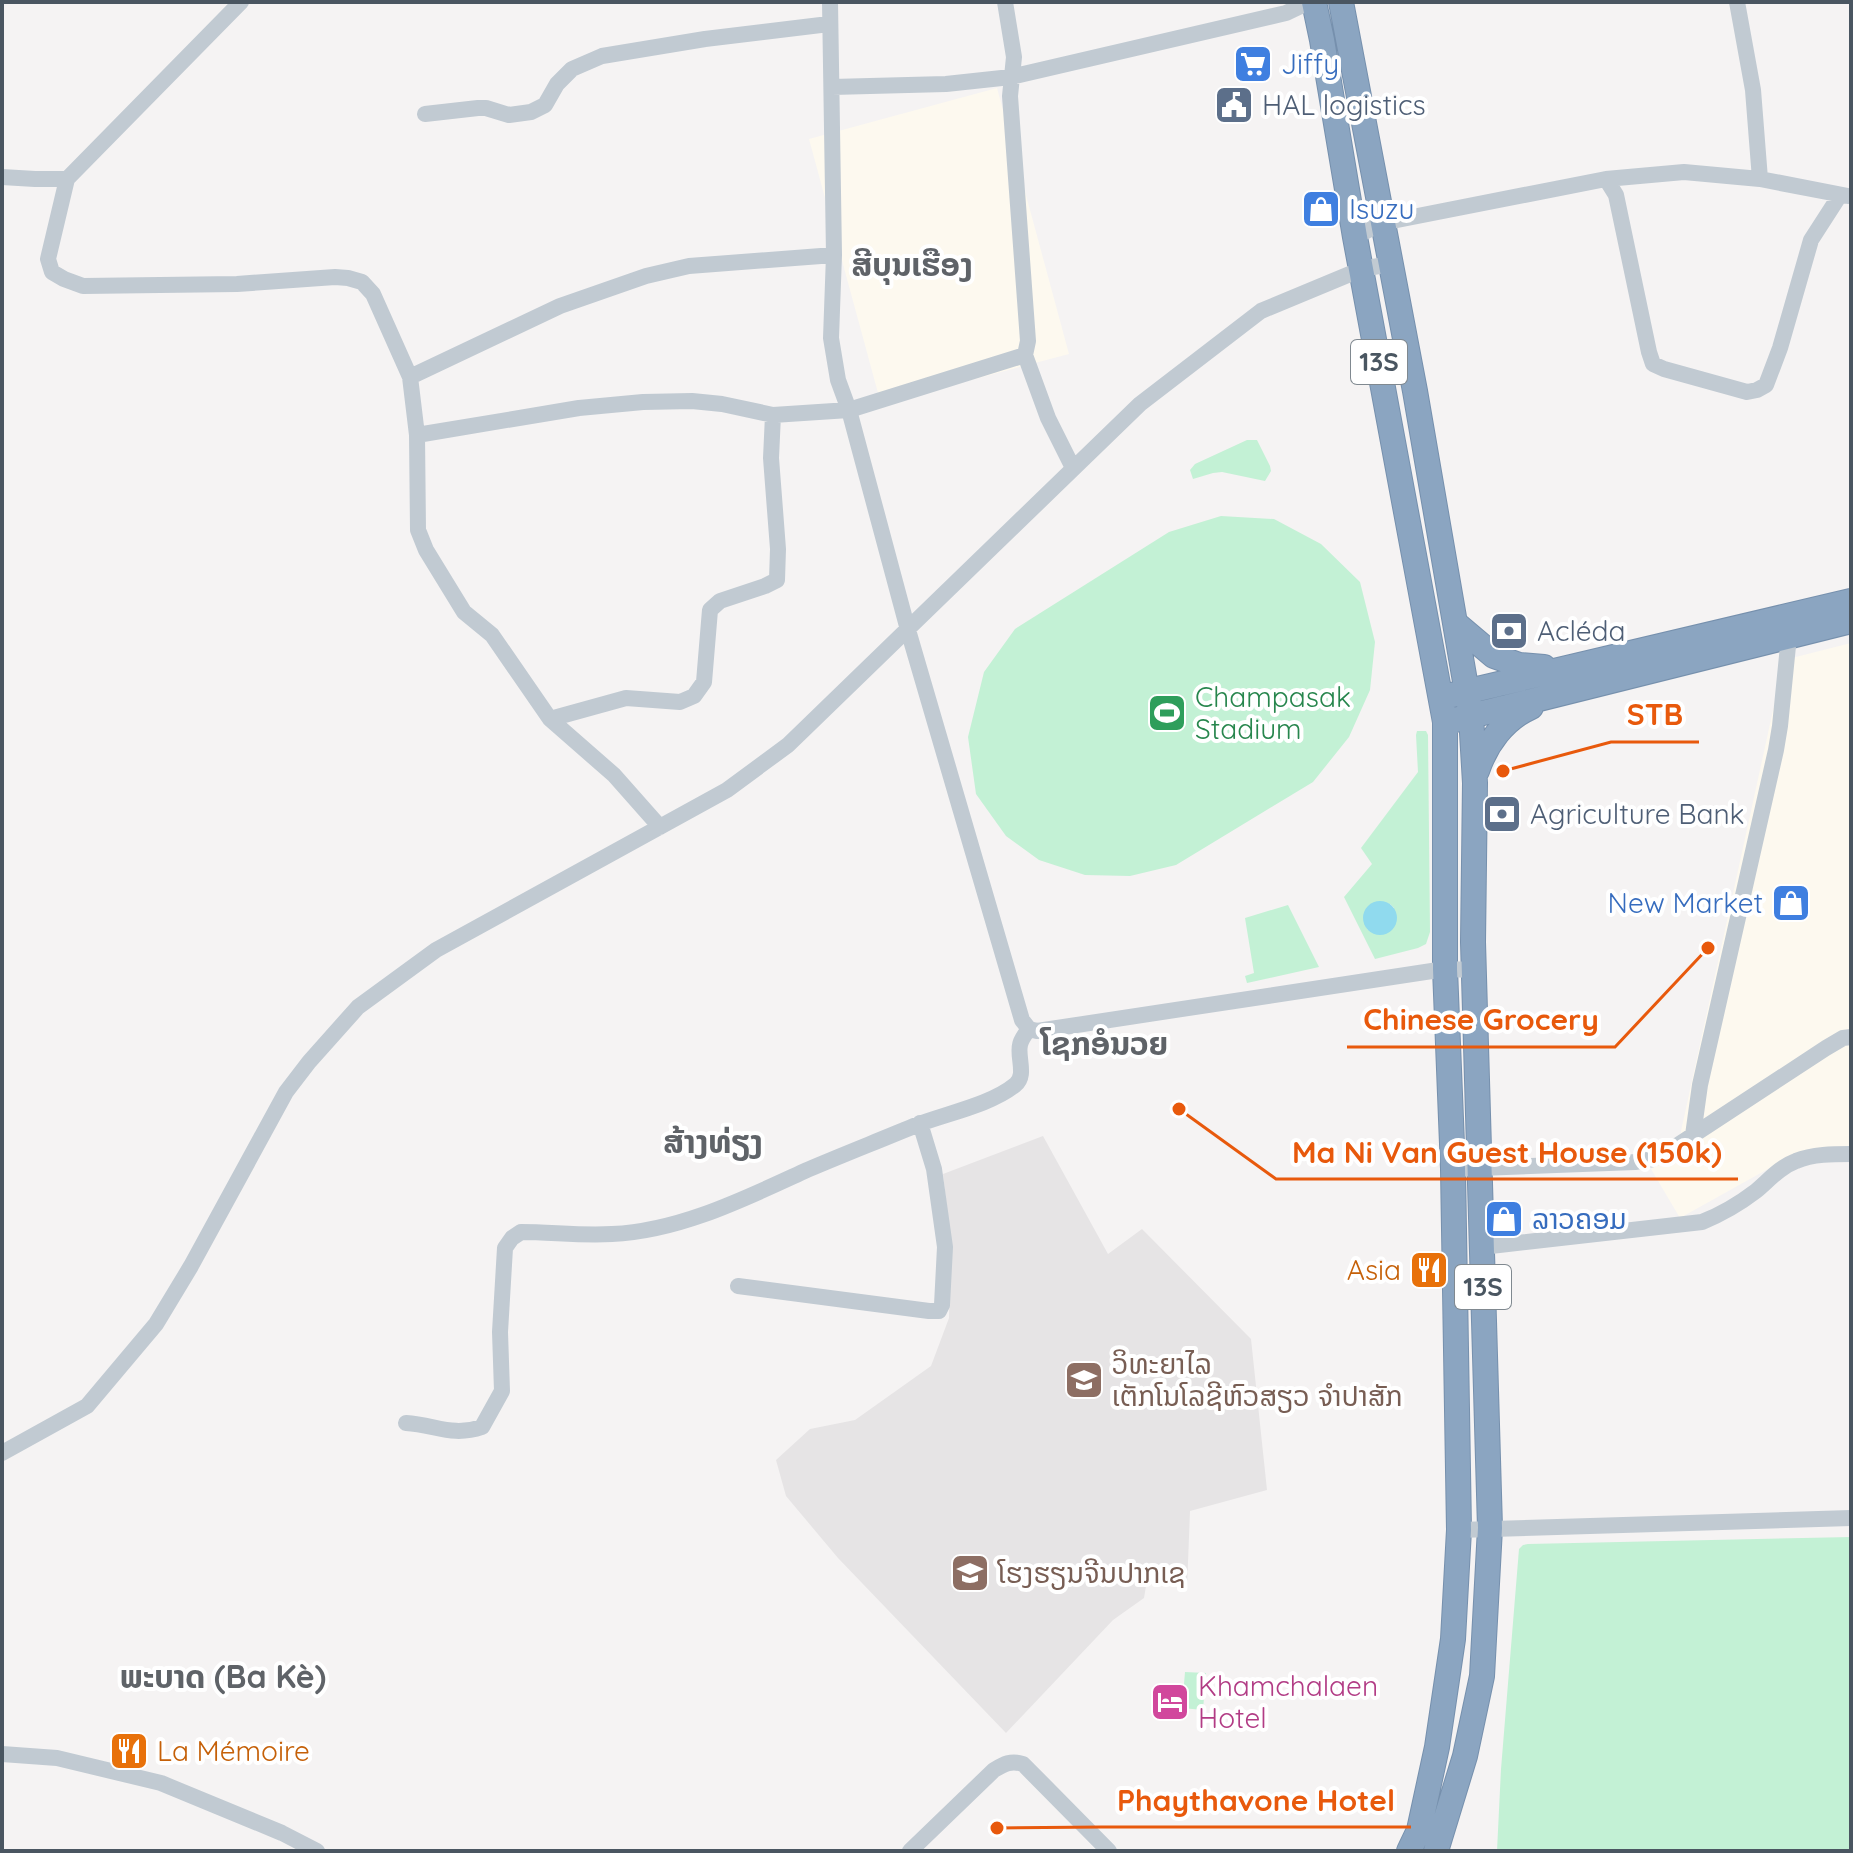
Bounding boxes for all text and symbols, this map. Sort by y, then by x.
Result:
supermarket icon: Jiffy [1232,43,1274,85]
place label: Jiffy [1281,46,1339,81]
public building icon: HAL logistics [1213,84,1255,126]
place label: HAL logistics [1262,87,1426,122]
shop icon: Isuzu [1300,188,1342,230]
place label: Isuzu [1349,191,1414,226]
district label: ສີບຸນເຮືອງ [851,244,973,285]
road number: 13S [1351,340,1407,384]
bank icon: Acléda [1488,610,1530,652]
place label: Acléda [1537,613,1626,648]
place label: Champasak Stadium [1195,679,1351,746]
callout: STB [1611,688,1699,742]
sports icon: Champasak Stadium [1146,692,1188,734]
text: STB [1627,695,1683,733]
bank icon: Agriculture Bank [1481,793,1523,835]
place label: Agriculture Bank [1530,796,1745,831]
shop icon: New Market [1770,882,1812,924]
place label: New Market [1608,885,1763,920]
callout: Chinese Grocery [1347,993,1615,1047]
text: Chinese Grocery [1363,1000,1599,1038]
district label: ໂຊກອໍນວຍ [1039,1023,1168,1063]
district label: ສ້າງທ່ຽງ [663,1121,763,1161]
callout: Ma Ni Van Guest House (150k) [1276,1125,1738,1179]
text: Ma Ni Van Guest House (150k) [1292,1133,1722,1171]
shop icon: ລາວຄອມ [1483,1198,1525,1240]
place label: ລາວຄອມ [1532,1201,1627,1236]
restaurant icon: Asia [1408,1249,1450,1291]
place label: Asia [1347,1252,1401,1287]
road number: 13S [1455,1265,1511,1309]
place label: ວິທະຍາໄລ ເຕັກໂນໂລຊີຫົວສຽວ ຈຳປາສັກ [1112,1346,1403,1414]
school or university icon: ວິທະຍາໄລ ເຕັກໂນໂລຊີຫົວສຽວ ຈຳປາສັກ [1063,1359,1105,1401]
school or university icon: ໂຮງຮຽນຈີນປາກເຊ [949,1552,991,1594]
place label: ໂຮງຮຽນຈີນປາກເຊ [997,1555,1186,1591]
district label: ພະບາດ (Ba Kè) [120,1656,326,1696]
place label: Khamchalaen Hotel [1198,1668,1378,1735]
hotel icon: Khamchalaen Hotel [1149,1681,1191,1723]
restaurant icon: La Mémoire [108,1730,150,1772]
place label: La Mémoire [157,1733,310,1768]
callout: Phaythavone Hotel [1101,1773,1411,1827]
text: Phaythavone Hotel [1117,1781,1395,1819]

